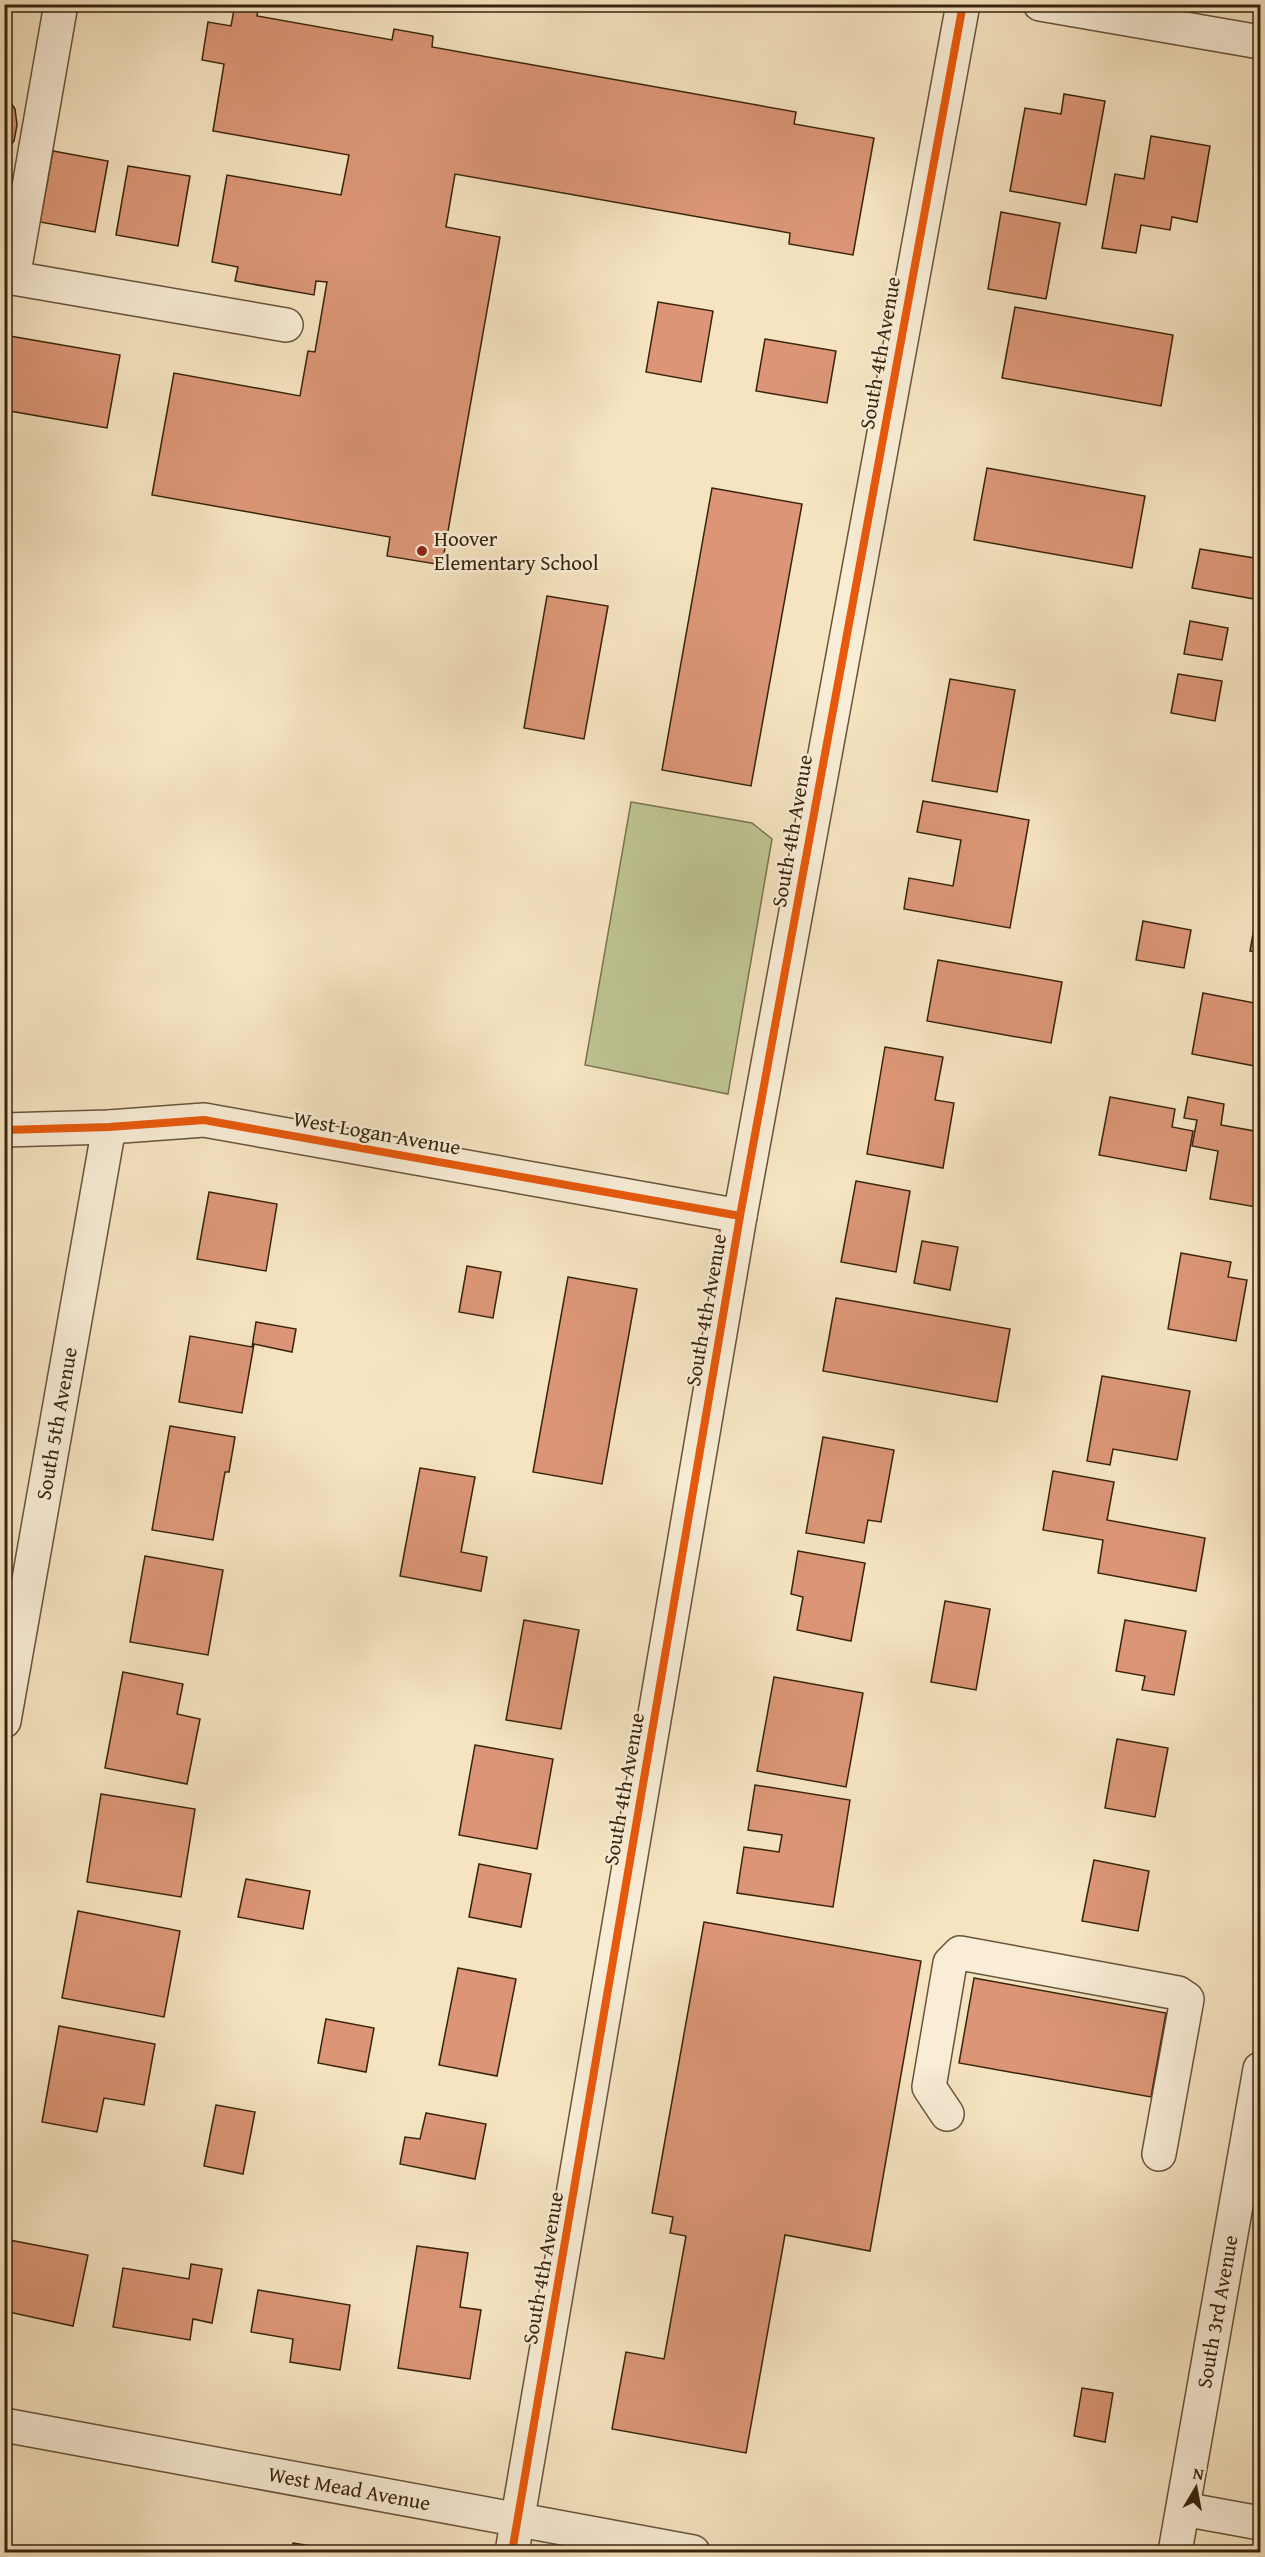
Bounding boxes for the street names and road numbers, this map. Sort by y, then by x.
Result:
street label: South 4th Avenue [851,274,908,432]
street label: South 4th Avenue [763,752,820,910]
street label: West Logan Avenue [291,1103,463,1163]
street label: South 4th Avenue [677,1231,734,1389]
street label: South 5th Avenue [27,1344,85,1502]
street label: South 4th Avenue [595,1710,652,1868]
street label: South 4th Avenue [514,2189,571,2347]
street label: South 3rd Avenue [1188,2232,1246,2391]
street label: West Mead Avenue [265,2458,433,2518]

